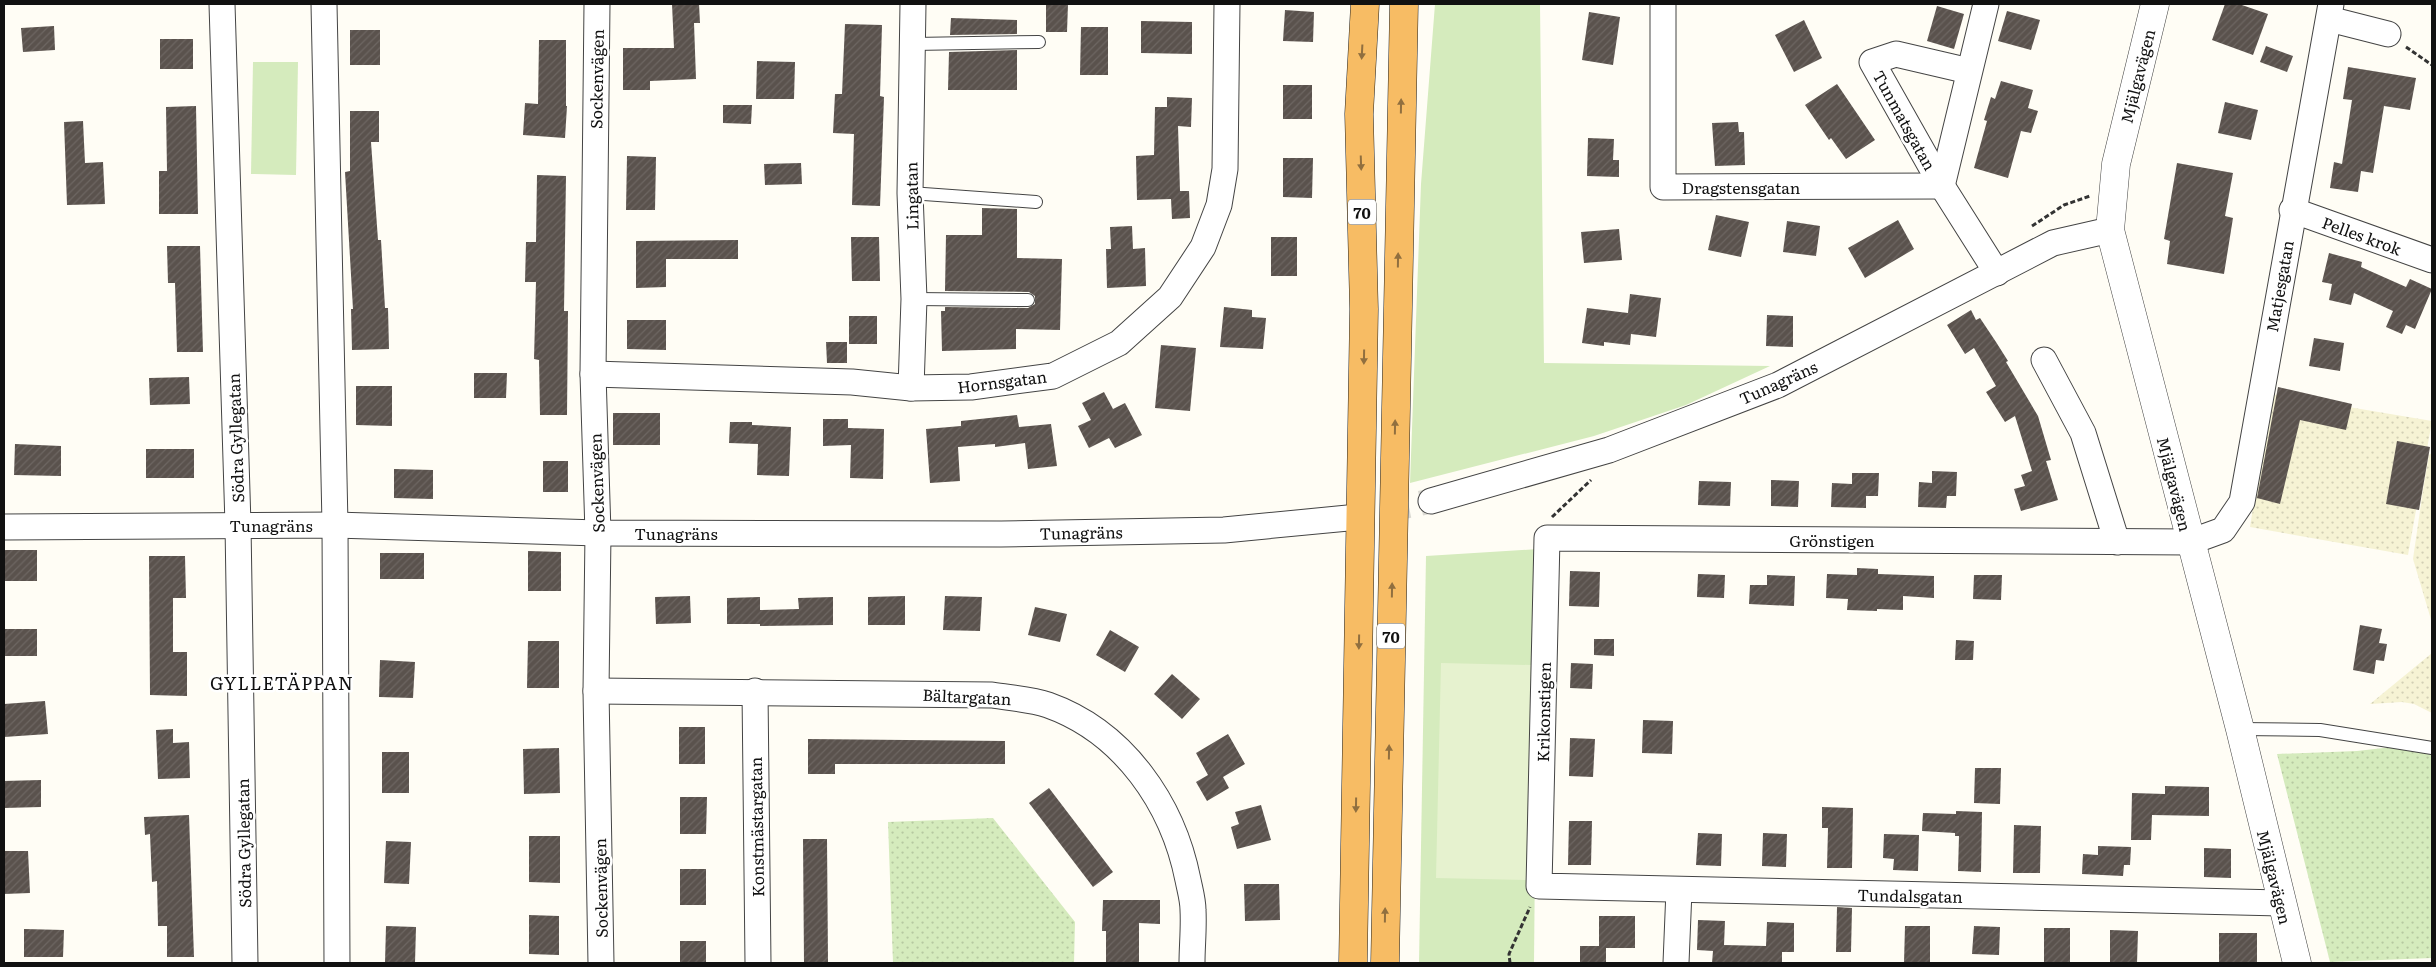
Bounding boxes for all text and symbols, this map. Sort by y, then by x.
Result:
street label: Mjälgavägen [2114,26,2160,126]
street label: Sockenvägen [583,29,609,129]
one-way arrow [1358,45,1366,61]
street label: Tunmatsgatan [1868,65,1943,175]
one-way arrow [1398,97,1406,113]
one-way arrow [1357,155,1365,171]
street label: Lingatan [898,161,924,230]
street label: Dragstensgatan [1682,175,1801,199]
road number: 70 [1348,200,1376,224]
street label: Pelles krok [2319,210,2405,261]
street label: Matjesgatan [2259,238,2299,334]
one-way arrow [1394,252,1402,268]
one-way arrow [1359,350,1367,366]
street label: Tunagräns [1735,354,1821,410]
street label: Hornsgatan [956,364,1049,398]
street label: Södra Gyllegatan [221,372,249,503]
one-way arrow [1391,419,1399,435]
street label: Sockenvägen [582,432,610,533]
street label: Mjälgavägen [2152,434,2198,534]
street label: Tunagräns [229,513,313,537]
street label: Tunagräns [1039,519,1123,545]
street label: Tunagräns [634,521,718,545]
street label: Grönstigen [1789,528,1875,552]
one-way arrow [1388,581,1396,597]
road number: 70 [1377,624,1405,648]
one-way arrow [1355,635,1363,651]
street label: Krikonstigen [1530,661,1556,762]
district label: GYLLETÄPPAN [210,669,354,696]
street label: Bältargatan [922,682,1012,710]
one-way arrow [1385,744,1393,760]
street label: Konstmästargatan [743,756,769,897]
street label: Södra Gyllegatan [230,778,256,908]
one-way arrow [1352,797,1360,813]
street label: Mjälgavägen [2252,827,2298,927]
street label: Sockenvägen [587,838,613,938]
street label: Tundalsgatan [1857,882,1963,908]
one-way arrow [1382,906,1390,922]

